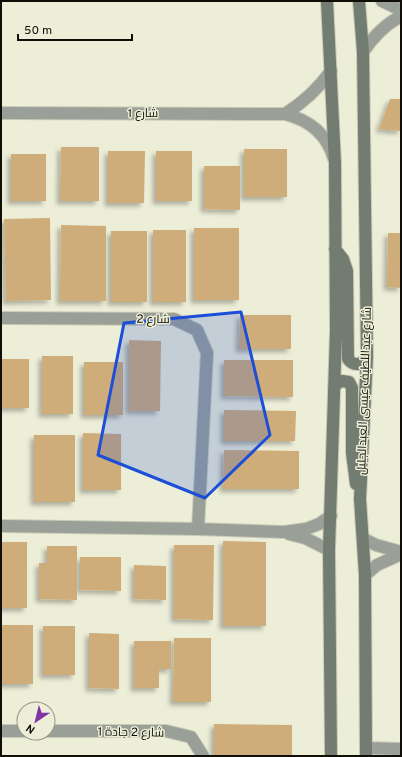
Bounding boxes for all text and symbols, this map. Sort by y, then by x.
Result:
scale bar [18,16,132,42]
text: 50 m [24,23,52,39]
street label: شارع 1 [128,106,158,122]
street label: شارع عبداللطيف عيسى العبدالجليل [354,307,376,475]
street label: شارع 2 [136,312,170,328]
north arrow [16,701,56,741]
text: N [24,720,38,736]
street label: شارع 2 جادة 1 [98,724,164,742]

